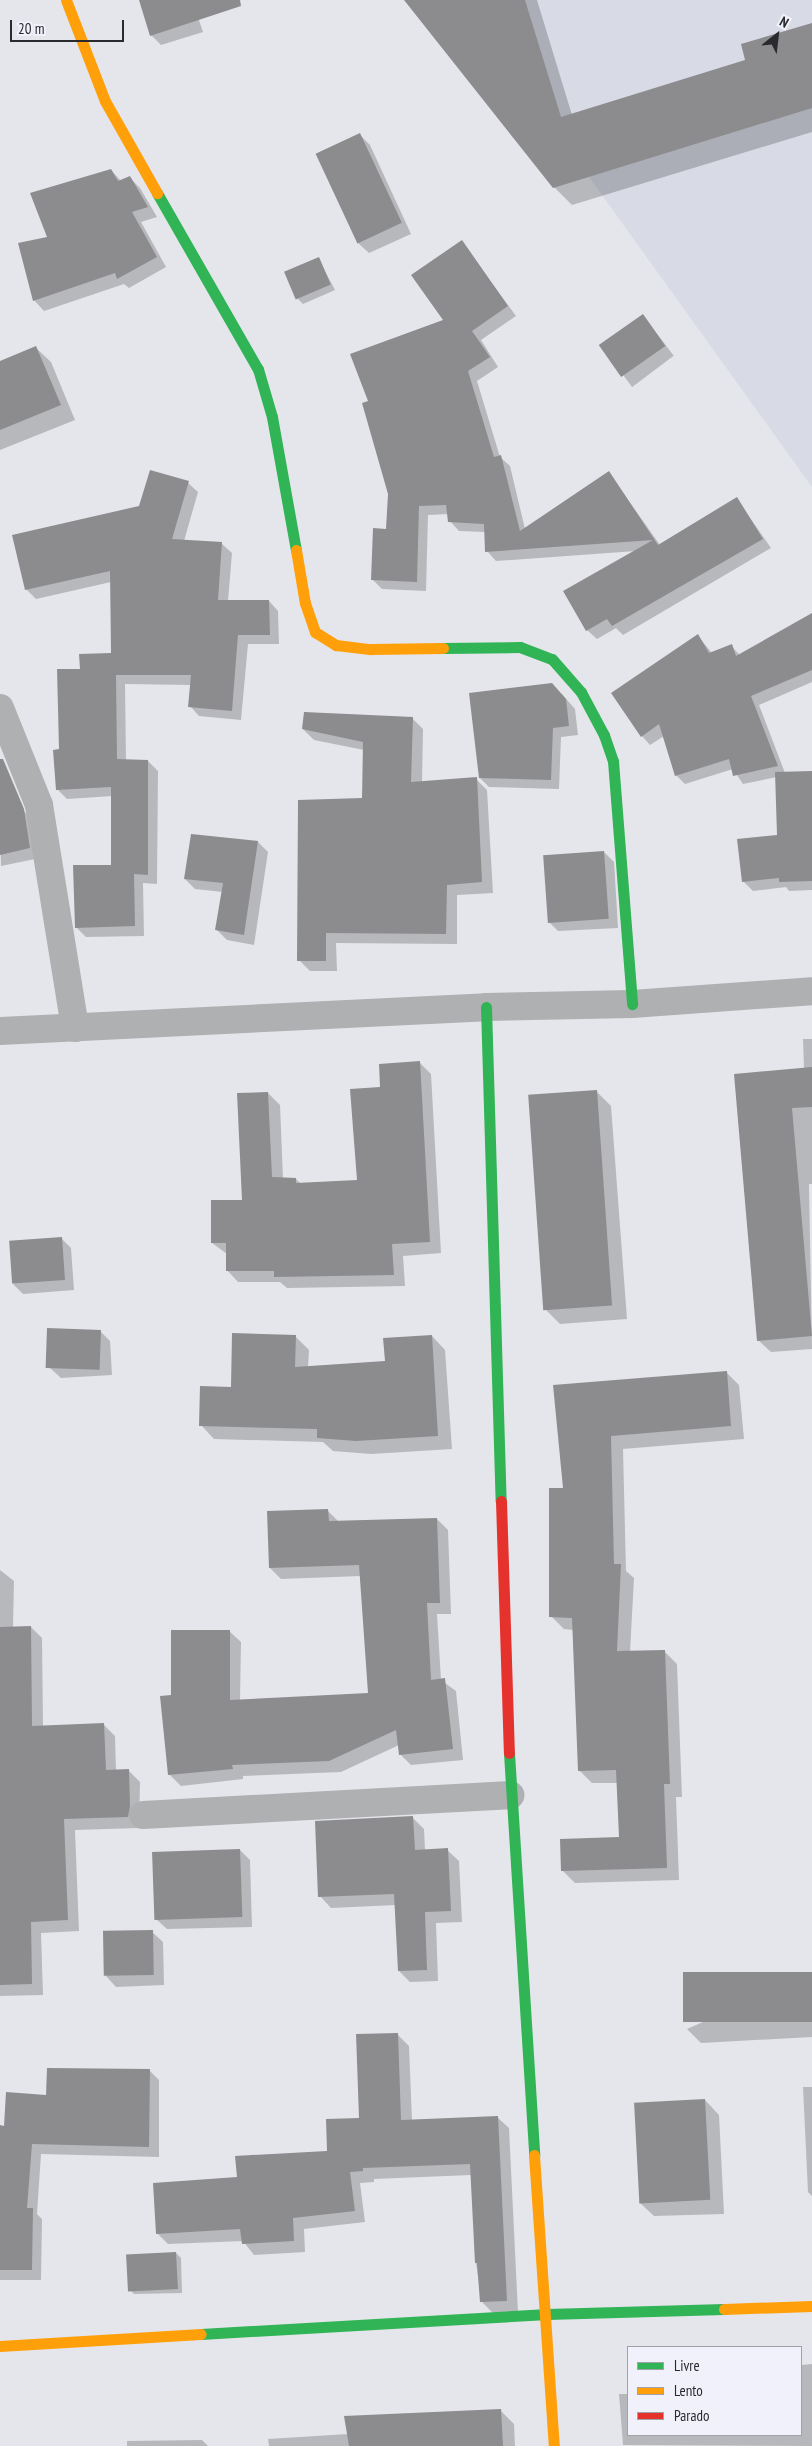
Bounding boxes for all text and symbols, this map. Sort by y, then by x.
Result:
scale bar [12,10,126,42]
north arrow [752,10,802,60]
text: N [777,12,792,32]
text: 20 m [18,19,44,38]
legend [627,2346,802,2436]
text: Livre [674,2356,700,2375]
text: Lento [674,2381,703,2400]
text: Parado [674,2406,709,2425]

